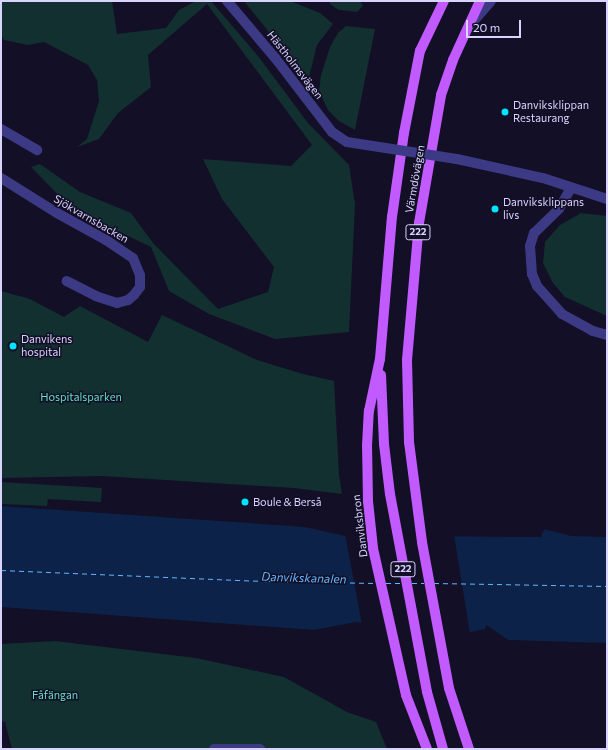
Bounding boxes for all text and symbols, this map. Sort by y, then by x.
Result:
scale bar [468,12,523,38]
text: 20 m [473,20,500,34]
street label: Hästholmsvägen [264,28,326,102]
place label: Danviksklippan Restaurang [513,99,589,125]
marker: Danviksklippan Restaurang [500,107,510,117]
street label: Värmdövägen [403,144,427,214]
street label: Sjökvarnsbacken [51,192,131,246]
place label: Danviksklippans livs [503,196,584,222]
marker: Danviksklippans livs [490,204,500,214]
road number: 222 [405,224,431,240]
place label: Danvikens hospital [21,333,72,359]
marker: Danvikens hospital [8,341,18,351]
park label: Hospitalsparken [40,390,122,404]
street label: Danviksbron [350,494,370,558]
place label: Boule & Berså [253,495,322,509]
marker: Boule & Berså [240,497,250,507]
road number: 222 [390,561,416,577]
water label: Danvikskanalen [261,569,347,587]
park label: Fåfängan [32,688,78,702]

